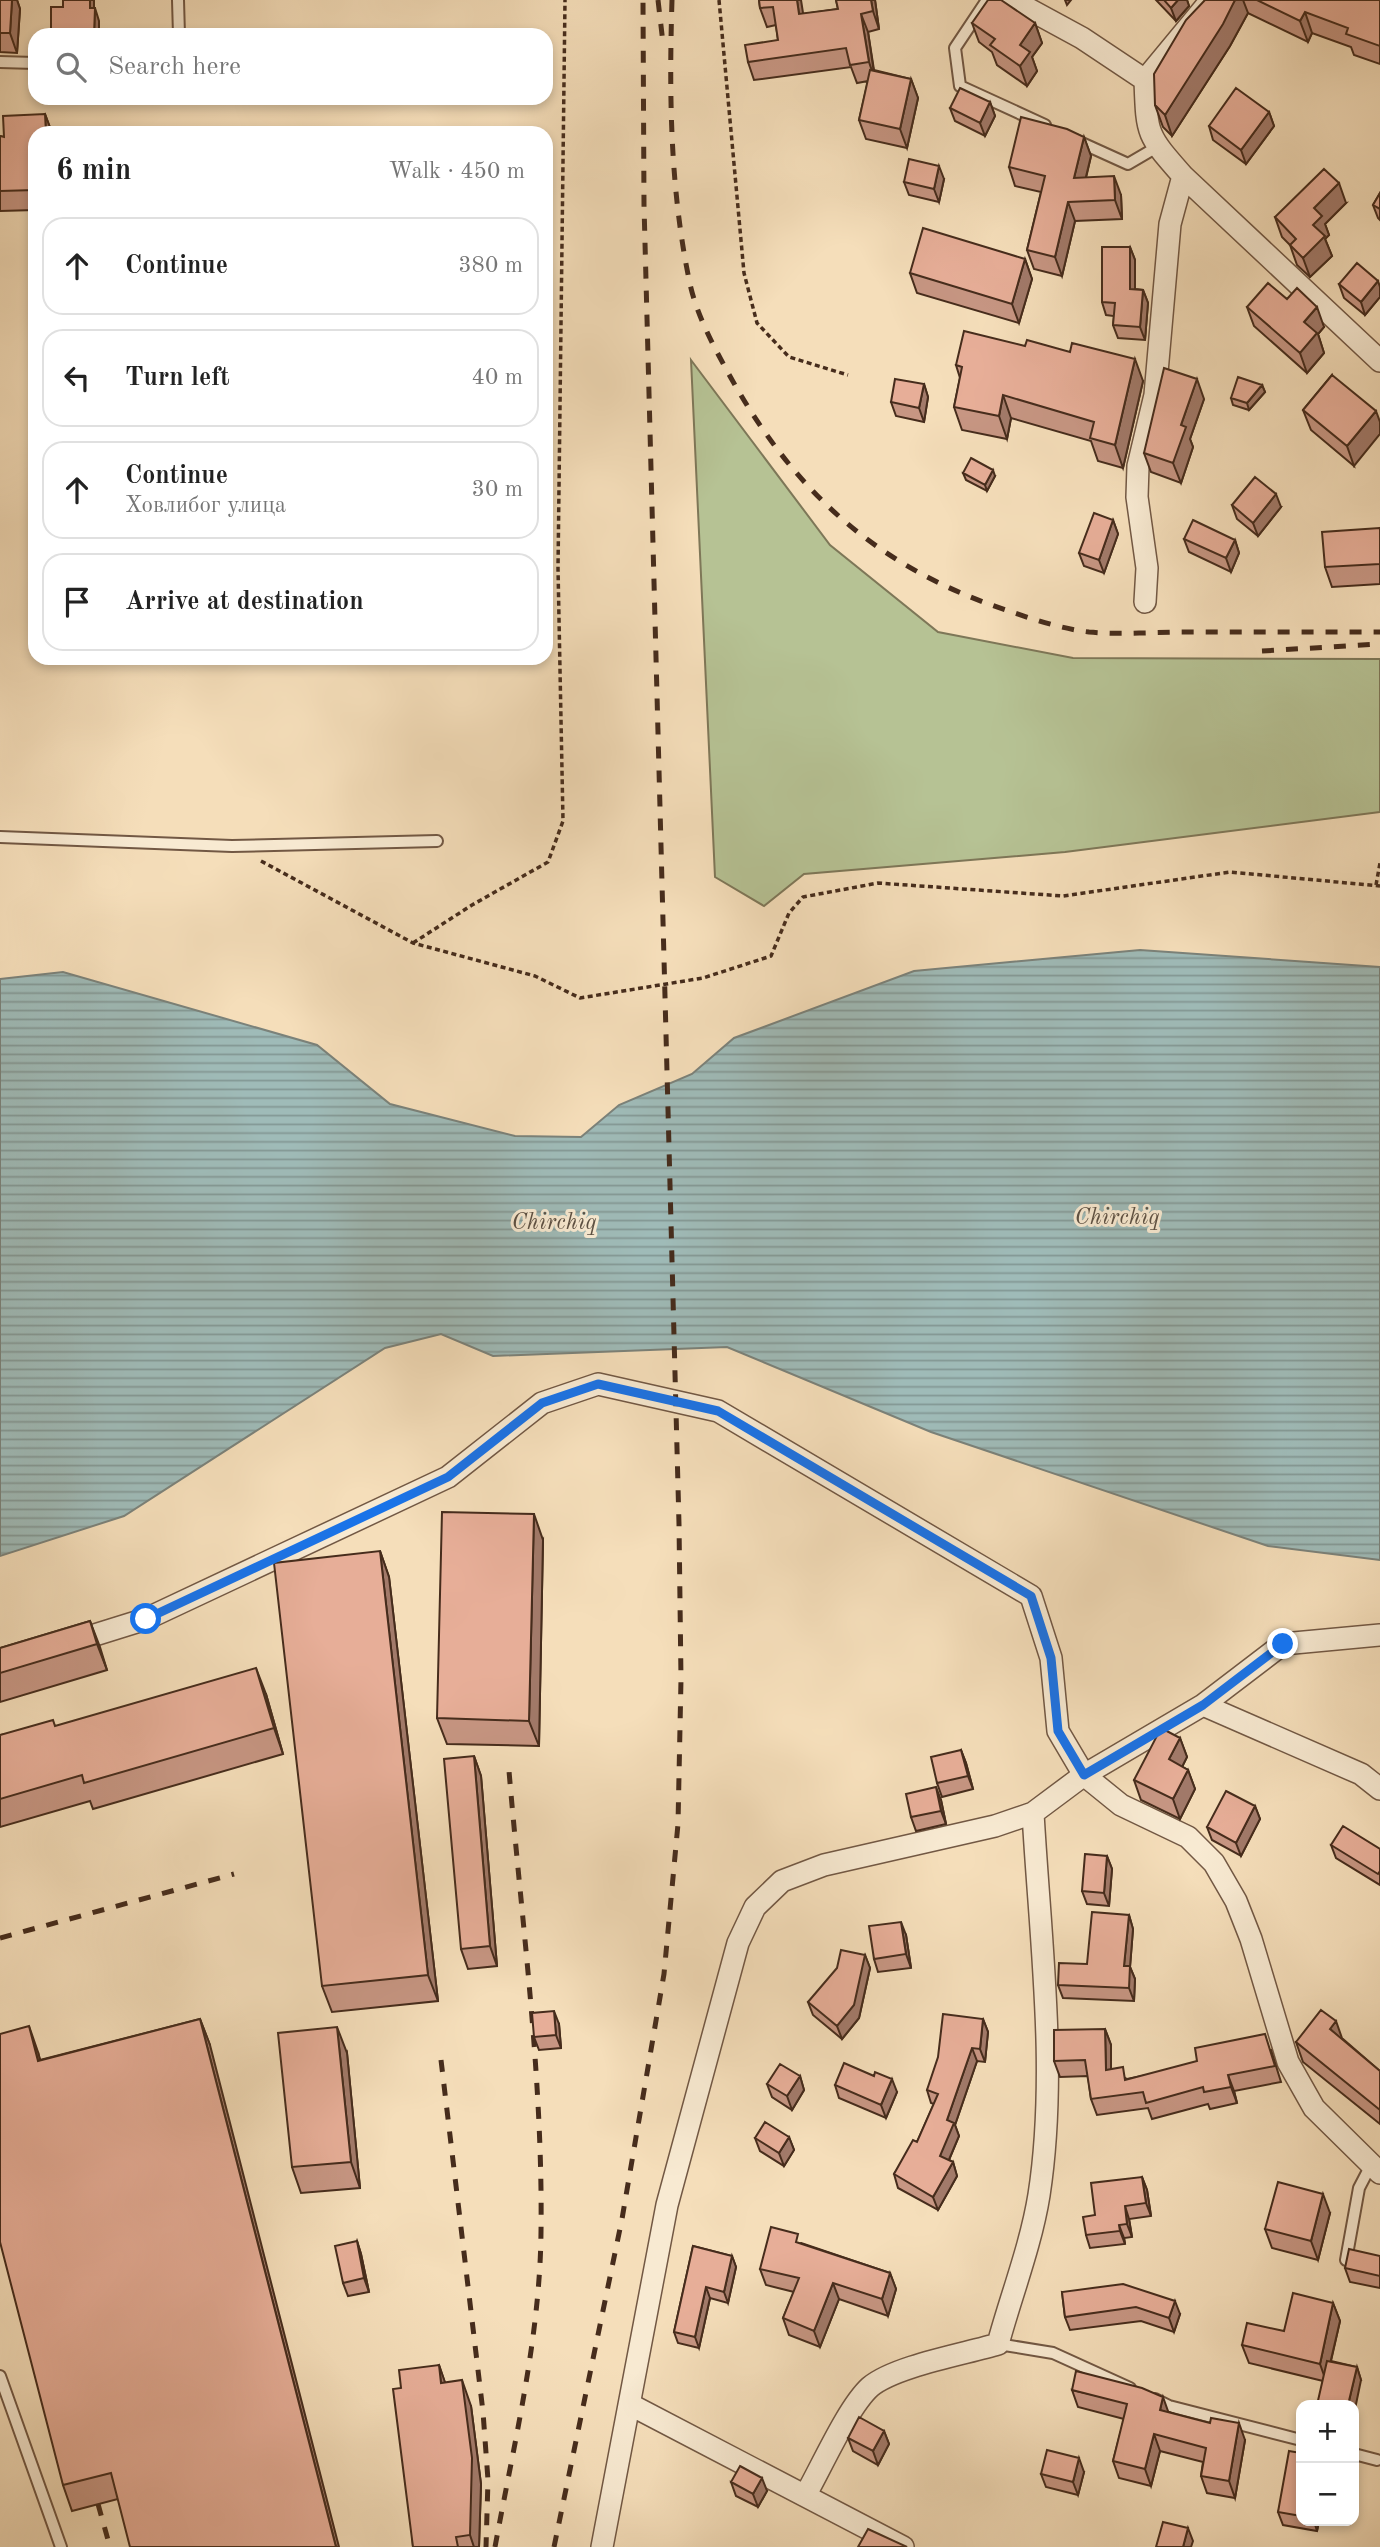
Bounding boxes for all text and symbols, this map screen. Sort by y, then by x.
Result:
search box [28,28,553,105]
icon: search [52,48,90,86]
text: Search here [108,54,241,80]
text: 6 min [56,156,131,186]
text: Walk · 450 m [389,160,525,183]
icon: ahead [58,247,96,285]
text: Continue [125,253,228,279]
text: 380 m [458,254,523,277]
icon: left [58,359,96,397]
text: Turn left [125,365,230,391]
text: 40 m [472,366,523,389]
text: Continue [125,463,228,489]
icon: ahead [58,471,96,509]
text: 30 m [472,478,523,501]
text: Ховлибог улица [125,494,286,517]
icon: arrive [58,583,96,621]
text: Arrive at destination [125,589,364,615]
water label: Chirchiq [1074,1206,1160,1230]
water label: Chirchiq [511,1211,597,1235]
route start [130,1603,161,1634]
route end [1267,1628,1298,1659]
map controls [1296,2400,1359,2526]
button: + [1296,2400,1359,2463]
button: − [1296,2463,1359,2526]

